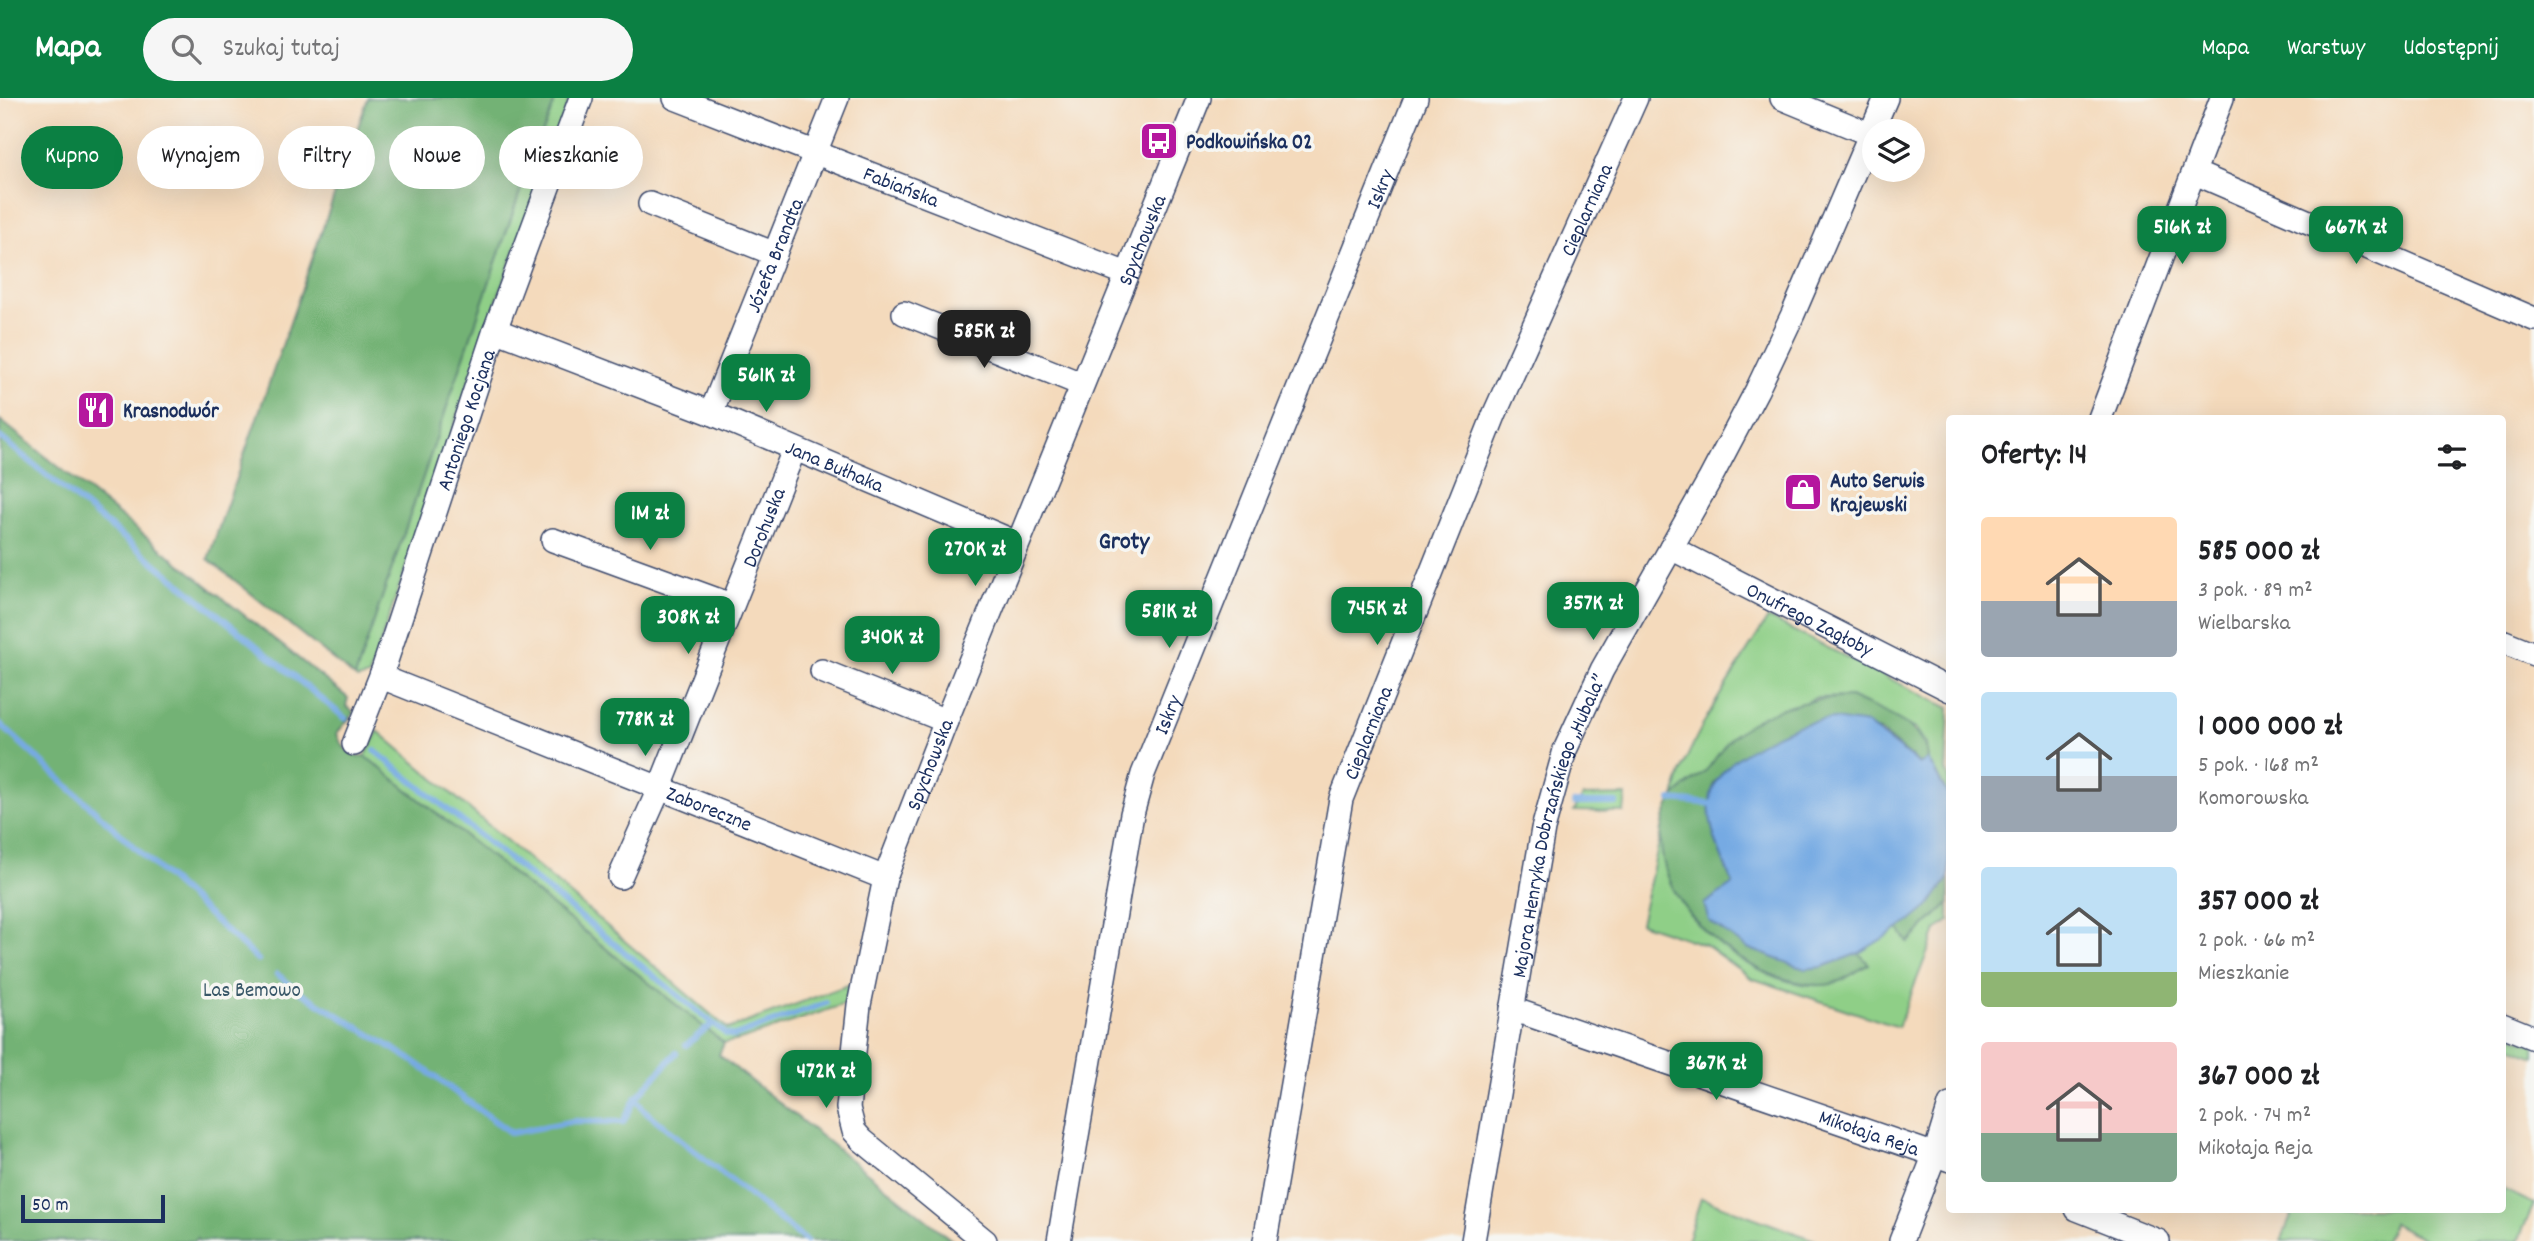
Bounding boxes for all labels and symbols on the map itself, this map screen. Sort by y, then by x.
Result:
bus stop icon: Podkowińska 02 [1138,120,1180,162]
place label: Podkowińska 02 [1186,129,1312,159]
street label: Cieplarniana [1555,159,1623,262]
street label: Fabiańska [858,161,944,218]
street label: Iskry [1361,165,1404,214]
street label: Spychowska [1112,190,1177,291]
street label: Józefa Brandta [741,193,814,318]
pin: 516K zł [2117,206,2247,266]
pin: 667K zł [2291,206,2421,266]
pin: 585K zł [919,310,1049,370]
street label: Antoniego Kocjana [431,345,506,495]
pin: 561K zł [701,354,831,414]
restaurant icon: Krasnodwór [75,389,117,431]
place label: Krasnodwór [123,398,220,428]
street label: Jana Bułhaka [780,434,889,503]
place label: Auto Serwis Krajewski [1830,468,1925,522]
shop icon: Auto Serwis Krajewski [1782,471,1824,513]
street label: Dorohuska [737,483,796,573]
pin: 1M zł [601,492,699,552]
district label: Groty [1099,526,1150,560]
pin: 270K zł [910,528,1040,588]
street label: Onufrego Zagłoby [1740,576,1878,667]
pin: 357K zł [1528,582,1658,642]
pin: 745K zł [1312,588,1442,647]
pin: 581K zł [1104,590,1234,650]
pin: 308K zł [623,596,753,656]
pin: 340K zł [827,616,957,676]
street label: Majora Henryka Dobrzańskiego „Hubala” [1506,670,1616,980]
street label: Cieplarniana [1338,681,1403,785]
street label: Iskry [1148,691,1192,740]
pin: 778K zł [580,698,710,758]
street label: Spychowska [901,714,964,816]
street label: Zaboreczne [661,780,756,841]
park label: Las Bemowo [203,977,301,1007]
pin: 367K zł [1651,1042,1781,1102]
pin: 472K zł [761,1051,891,1110]
street label: Mikołaja Reja [1814,1104,1924,1167]
scale bar [21,1192,164,1224]

